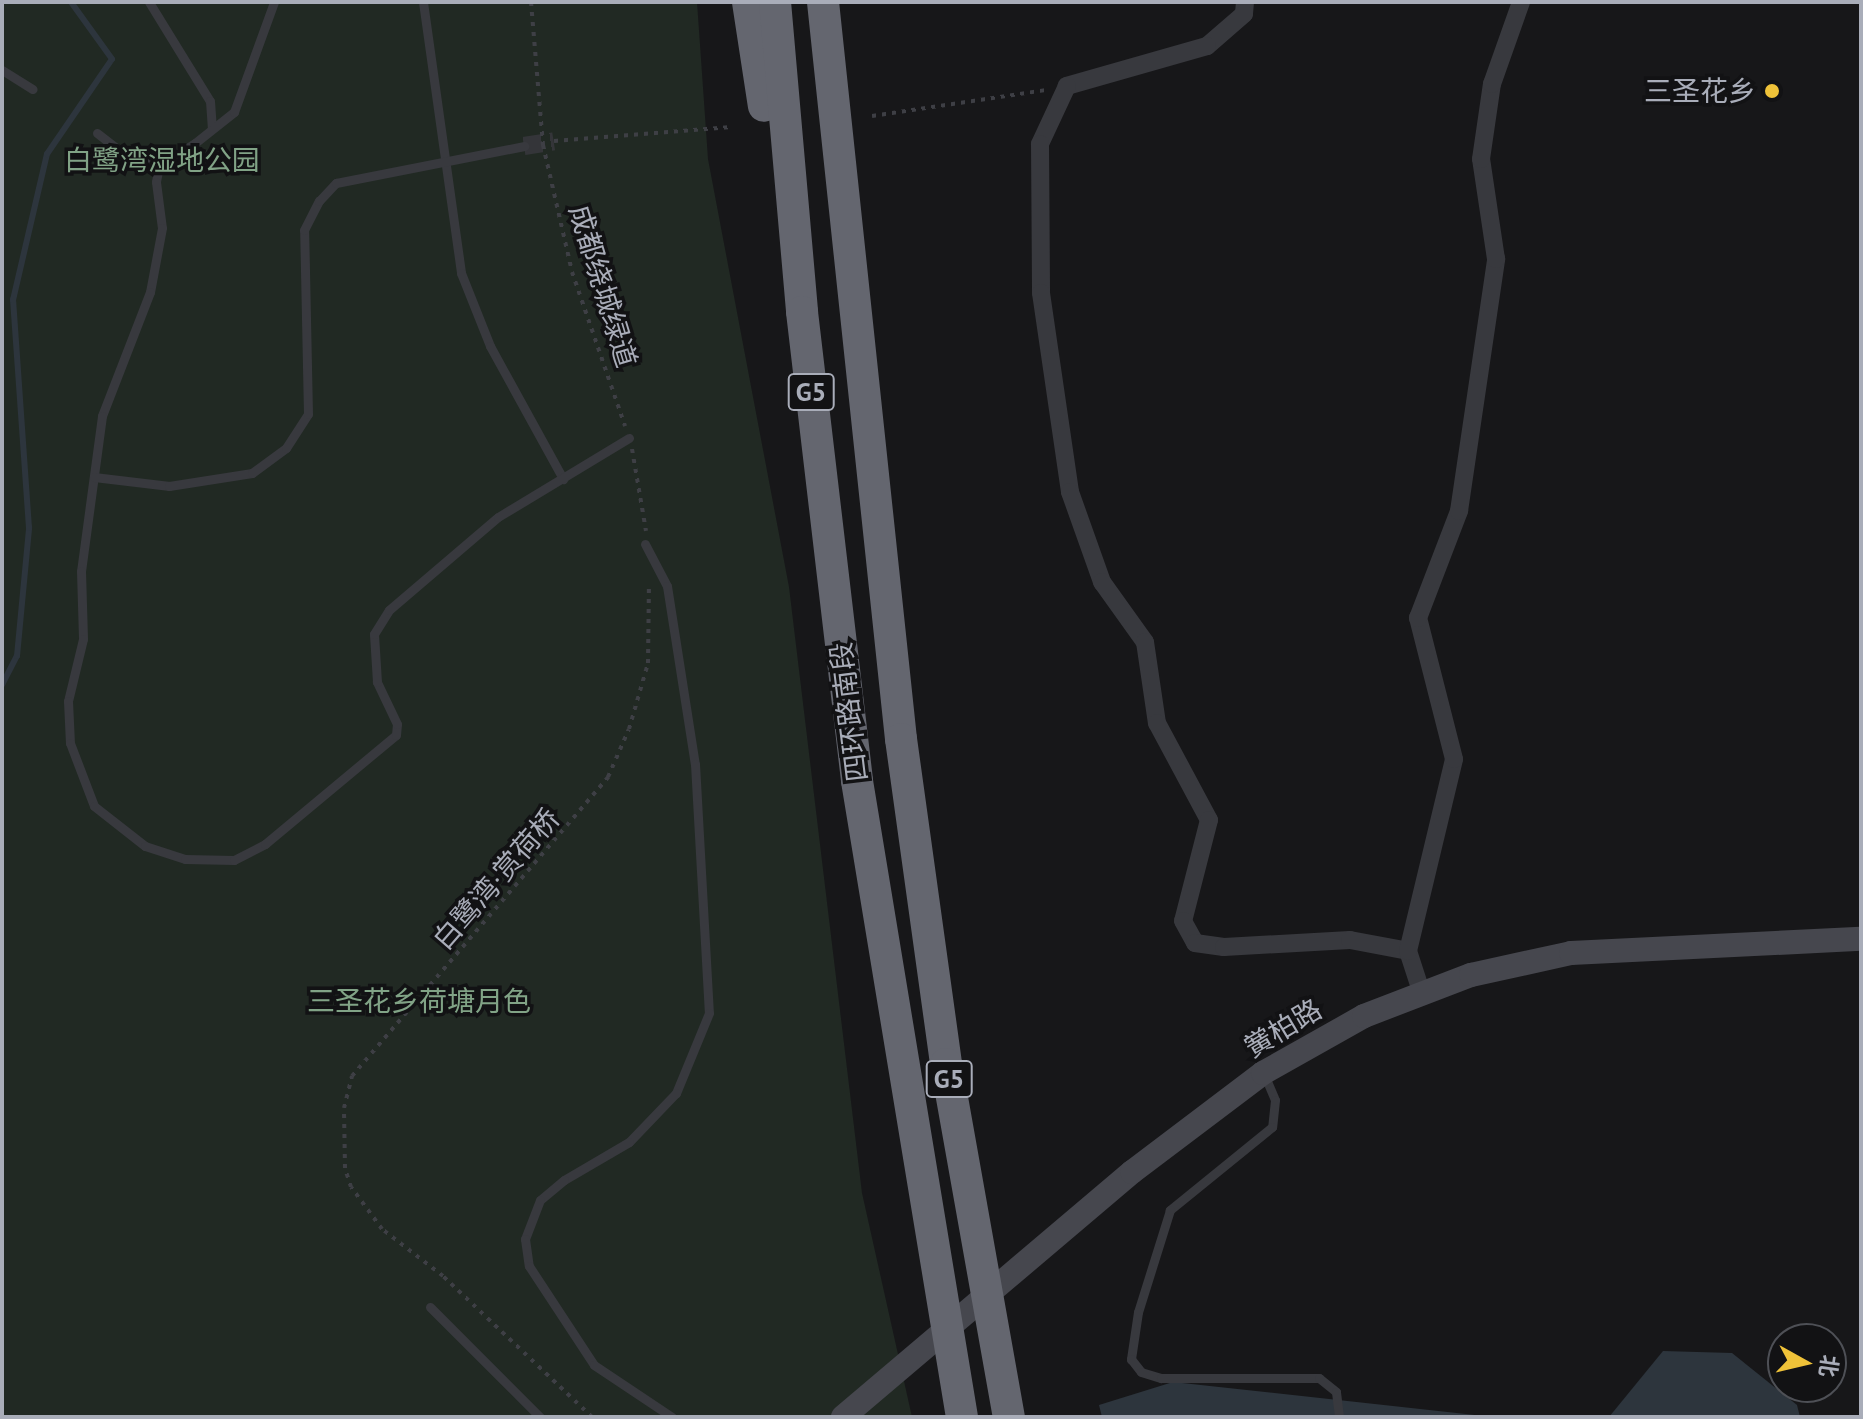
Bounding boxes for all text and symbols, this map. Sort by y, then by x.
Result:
place label: 三圣花乡 [1644,74,1756,108]
marker: 三圣花乡 [1763,82,1781,100]
park label: 白鹭湾湿地公园 [64,143,260,177]
street label: 成都绕城绿道 [562,201,644,371]
road number: G5 [787,370,835,414]
street label: 四环路南段 [824,640,874,784]
street label: 白鹭湾·赏荷桥 [426,802,566,956]
park label: 三圣花乡荷塘月色 [307,984,531,1018]
street label: 黉柏路 [1238,992,1328,1064]
road number: G5 [925,1057,973,1101]
north arrow [1767,1323,1847,1403]
text: 北 [1813,1353,1844,1379]

